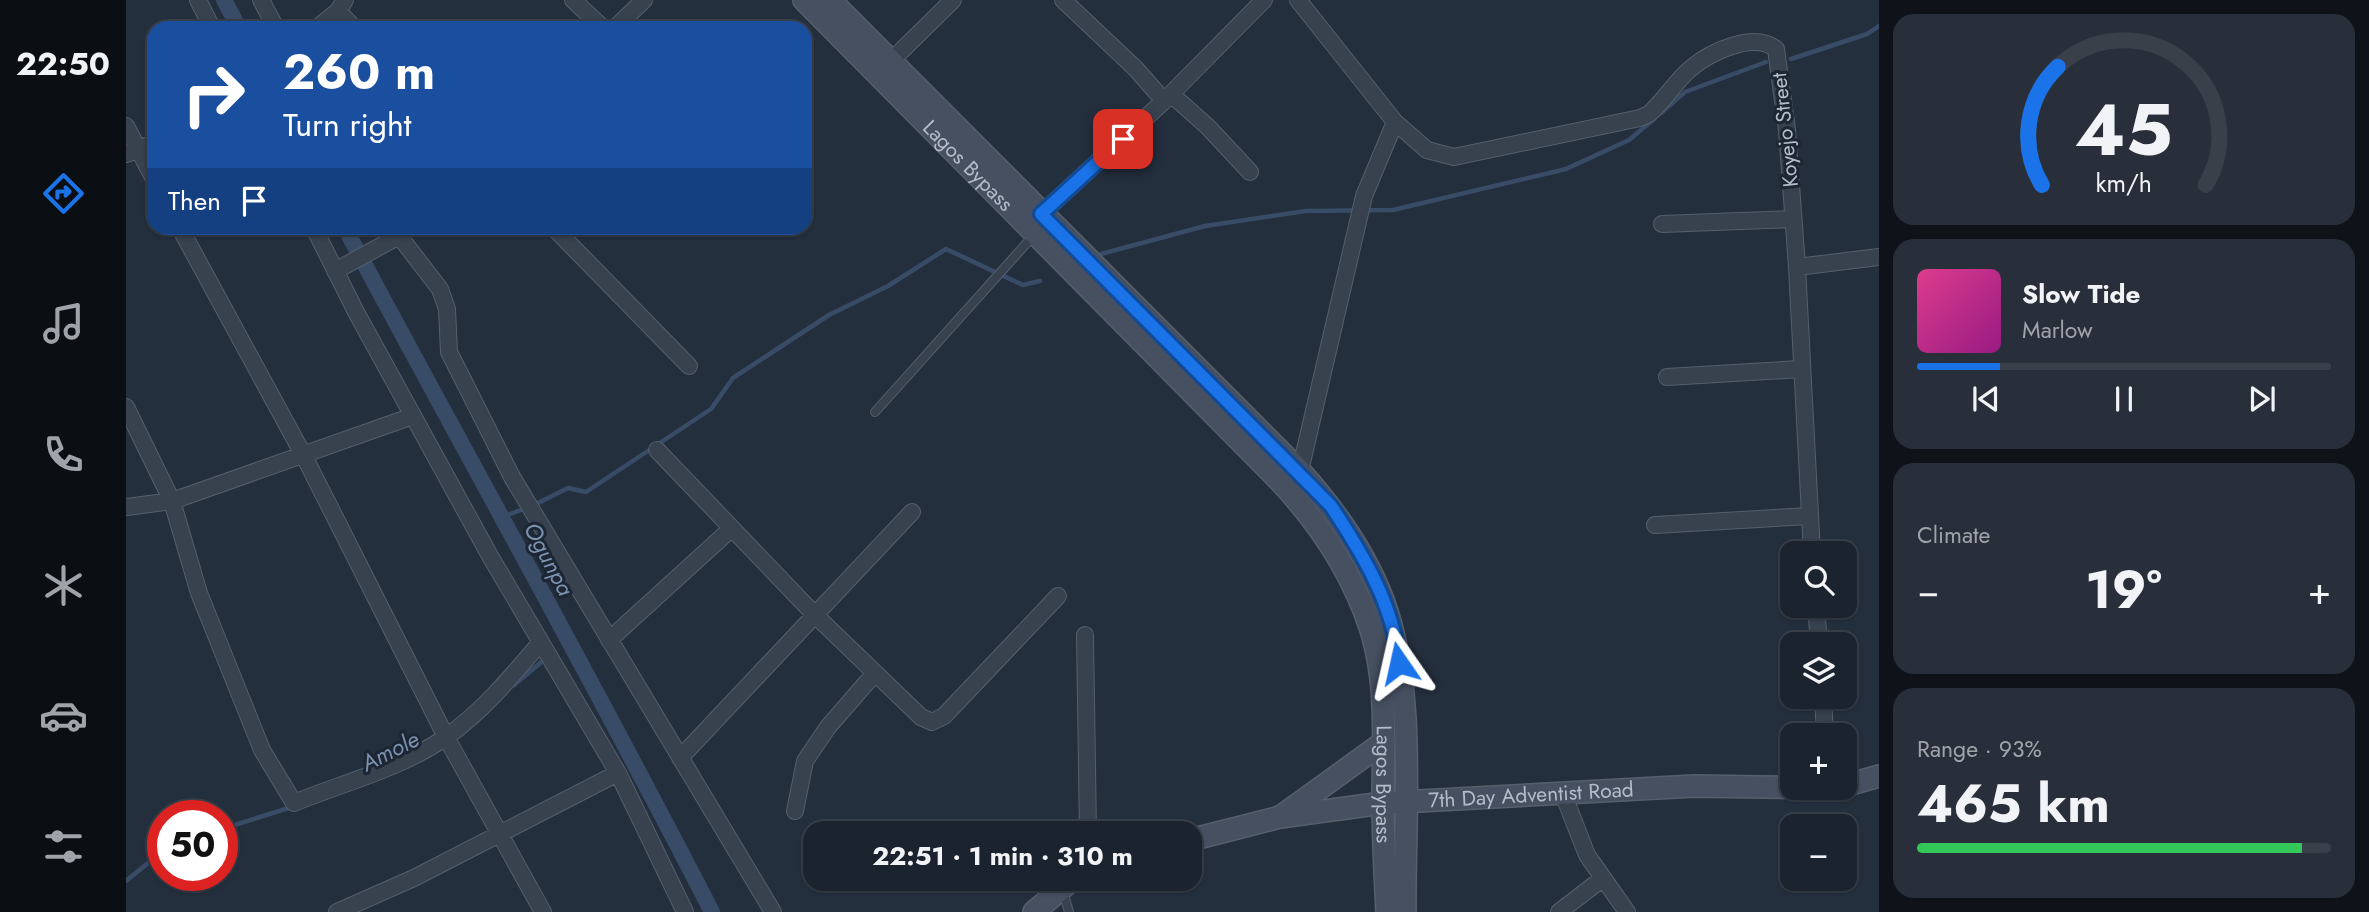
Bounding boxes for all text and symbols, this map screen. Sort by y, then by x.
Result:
text: 260 m [283,37,435,107]
text: 22:50 [16,41,110,87]
icon: right [168,49,259,140]
street label: Koyejo Street [1764,71,1806,189]
text: 45 [2075,78,2173,183]
text: Turn right [283,102,412,148]
pin [1093,109,1153,169]
street label: Lagos Bypass [916,113,1020,218]
icon: arrive [1104,120,1142,158]
text: km/h [2096,165,2152,201]
icon: directions [39,169,88,218]
text: Then [168,182,221,220]
icon: arrive [235,182,273,220]
text: Slow Tide [2022,275,2141,313]
icon: music [39,299,88,348]
text: Marlow [2022,313,2093,347]
icon: previous [1967,380,2005,418]
icon: pause [2105,380,2143,418]
icon: next [2243,380,2281,418]
icon: phone [39,430,88,479]
water label: Ogunpa [515,516,583,602]
text: Climate [1917,518,1990,552]
map controls [1780,541,1857,891]
button: search [1780,541,1857,618]
text: 19° [2085,552,2162,628]
icon: climate [39,561,88,610]
text: − [1917,563,1939,618]
text: + [2308,563,2331,618]
position arrow [1362,626,1436,700]
button: layers [1780,632,1857,709]
icon: car [39,691,88,740]
water label: Amole [354,722,425,780]
button: + [1780,723,1857,800]
street label: Lagos Bypass [1368,725,1399,843]
text: Range · 93% [1917,732,2042,766]
text: 465 km [1917,766,2110,842]
street label: 7th Day Adventist Road [1427,774,1634,816]
speed limit sign: 50 [147,800,238,891]
button: − [1780,814,1857,891]
icon: filters [39,822,88,871]
text: 22:51 · 1 min · 310 m [872,837,1133,875]

